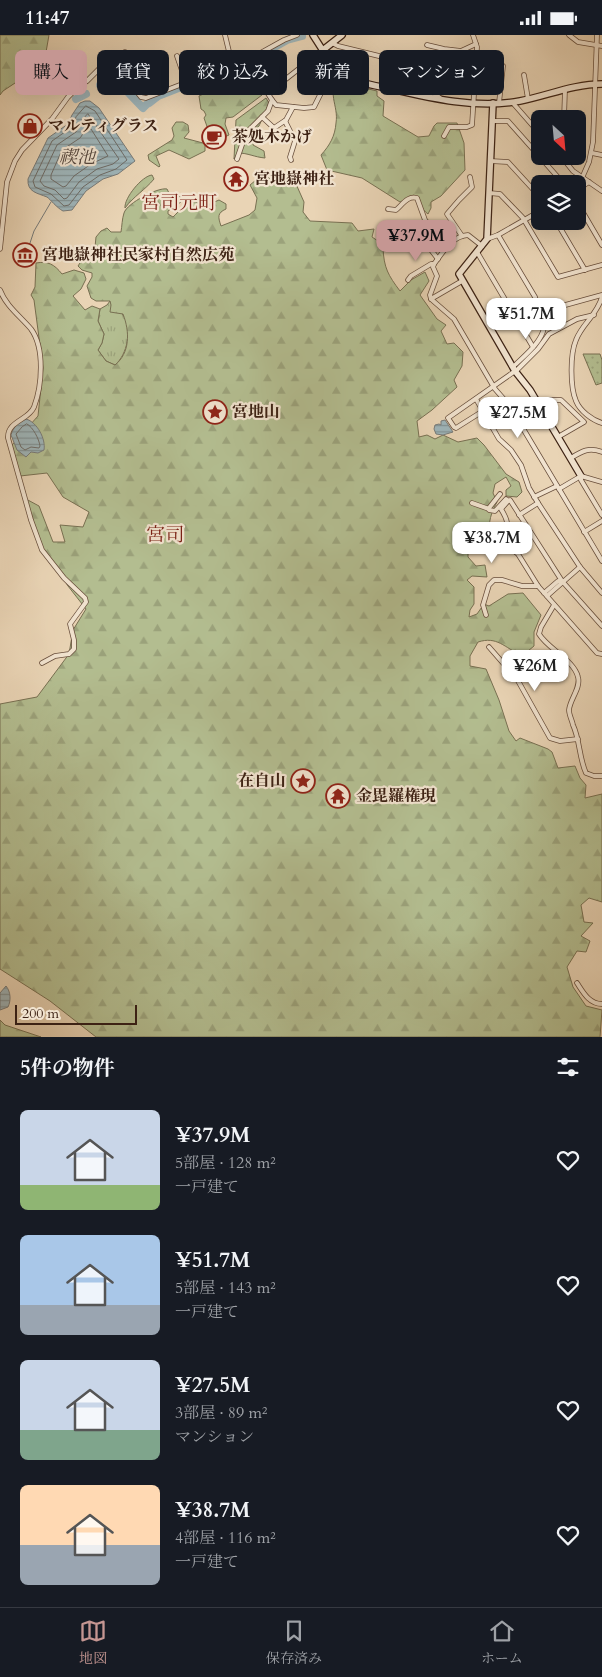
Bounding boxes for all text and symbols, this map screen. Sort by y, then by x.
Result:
text: 11:47 [25,5,69,31]
chip: 購入 [15,50,87,95]
chip: 賃貸 [97,50,169,95]
chip: 絞り込み [179,50,287,95]
chip: 新着 [297,50,369,95]
chip: マンション [379,50,504,95]
north arrow [531,110,586,165]
map controls [531,110,586,230]
shop icon: マルティグラス [17,113,43,139]
place label: マルティグラス [48,115,158,137]
cafe icon: 茶処木かげ [201,124,227,150]
place label: 茶処木かげ [232,126,312,148]
water label: 禊池 [59,145,97,170]
temple icon: 宮地嶽神社 [223,166,249,192]
place label: 宮地嶽神社 [254,168,334,190]
button: layers [531,175,586,230]
district label: 宮司元町 [141,190,217,216]
pin: ¥37.9M [375,219,457,262]
text: ¥37.9M [387,225,445,247]
museum icon: 宮地嶽神社民家村自然広苑 [12,242,38,268]
place label: 宮地嶽神社民家村自然広苑 [42,244,235,266]
pin: ¥51.7M [485,297,567,340]
text: ¥51.7M [497,303,555,325]
pin: ¥27.5M [477,397,559,439]
place icon: 宮地山 [202,399,228,425]
place label: 宮地山 [232,401,280,423]
text: ¥27.5M [489,402,547,424]
pin: ¥38.7M [451,521,533,564]
district label: 宮司 [146,522,184,548]
text: ¥38.7M [463,527,521,549]
pin: ¥26M [505,649,565,692]
text: ¥26M [513,655,557,677]
place icon: 在自山 [290,768,316,794]
place label: 在自山 [238,770,286,792]
temple icon: 金毘羅権現 [325,783,351,809]
place label: 金毘羅権現 [356,785,436,807]
scale bar [15,1002,138,1025]
text: 200 m [22,1004,59,1023]
icon: filters [554,1053,582,1081]
text: 5件の物件 [20,1054,115,1083]
text: ¥37.9M [175,1121,251,1150]
icon: home [60,1130,120,1190]
icon: heart [554,1146,582,1174]
text: 5部屋 · 128 m² [175,1152,276,1174]
text: 一戸建て [175,1176,239,1198]
text: ¥51.7M [175,1246,251,1275]
icon: home [60,1255,120,1315]
icon: heart [554,1271,582,1299]
text: 5部屋 · 143 m² [175,1277,276,1299]
text: 一戸建て [175,1301,239,1323]
text: ¥27.5M [175,1371,251,1400]
icon: home [60,1380,120,1440]
icon: heart [554,1396,582,1424]
text: 3部屋 · 89 m² [175,1402,267,1424]
text: マンション [175,1426,254,1448]
text: ¥38.7M [175,1496,251,1525]
icon: home [60,1505,120,1565]
icon: heart [554,1521,582,1549]
text: 4部屋 · 116 m² [175,1527,276,1549]
text: 一戸建て [175,1551,239,1573]
tab: 地図 [79,1617,107,1668]
tab: 保存済み [266,1617,322,1668]
tab: ホーム [481,1617,523,1668]

